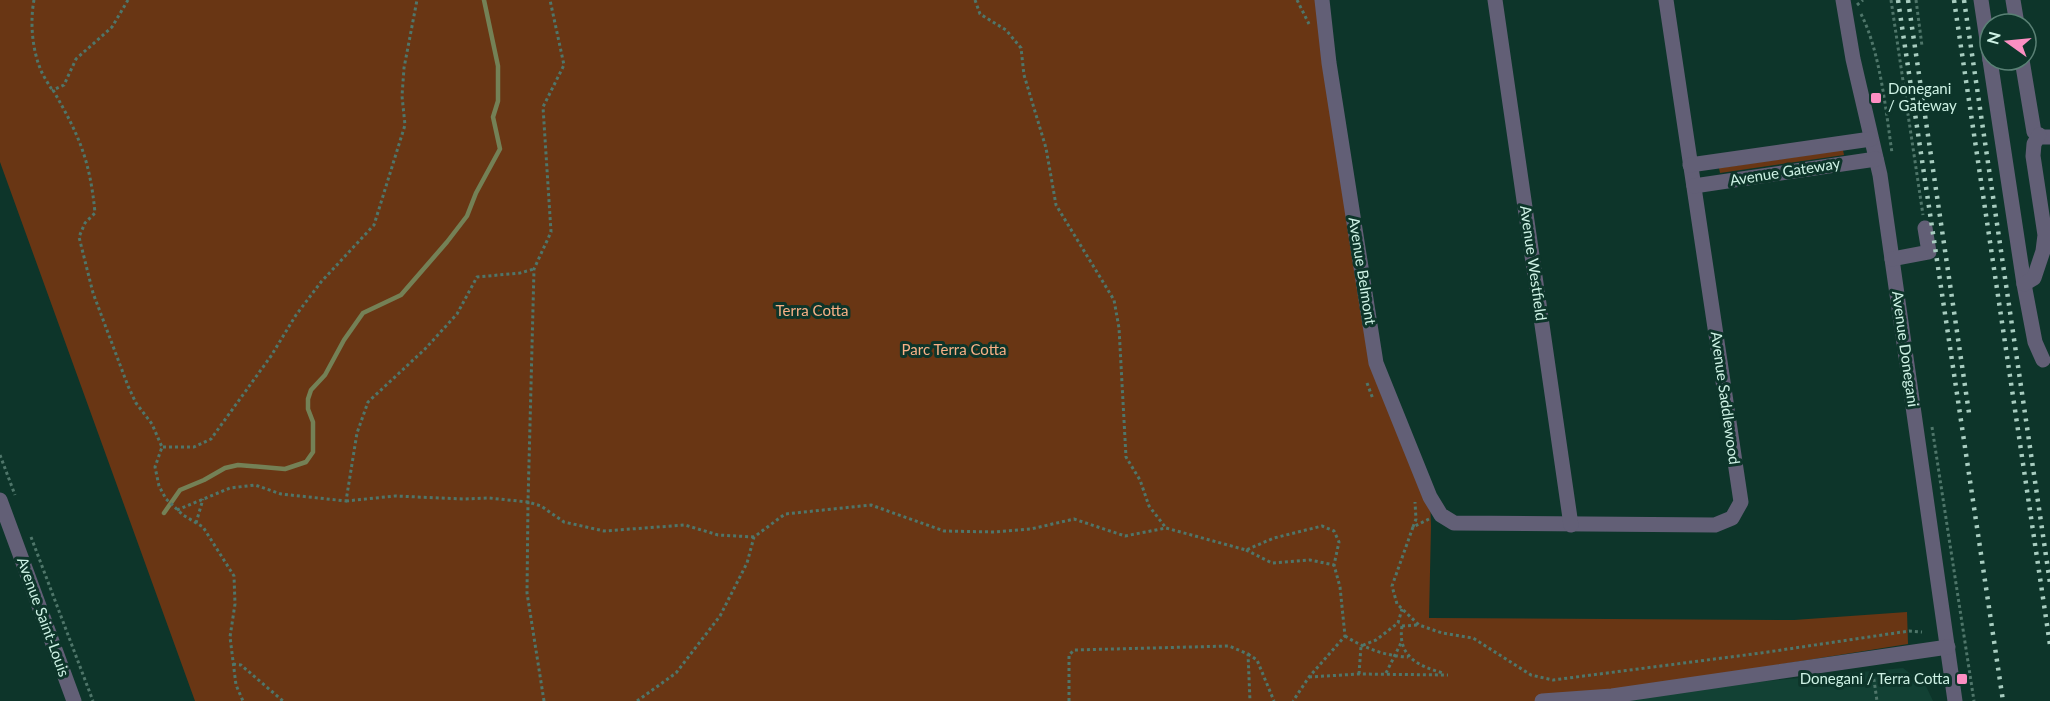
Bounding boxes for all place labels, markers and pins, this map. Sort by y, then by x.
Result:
place label: Donegani / Gateway [1888,79,1957,114]
marker: Donegani / Gateway [1869,91,1883,105]
place label: Donegani / Terra Cotta [1800,669,1950,687]
marker: Donegani / Terra Cotta [1955,672,1969,686]

